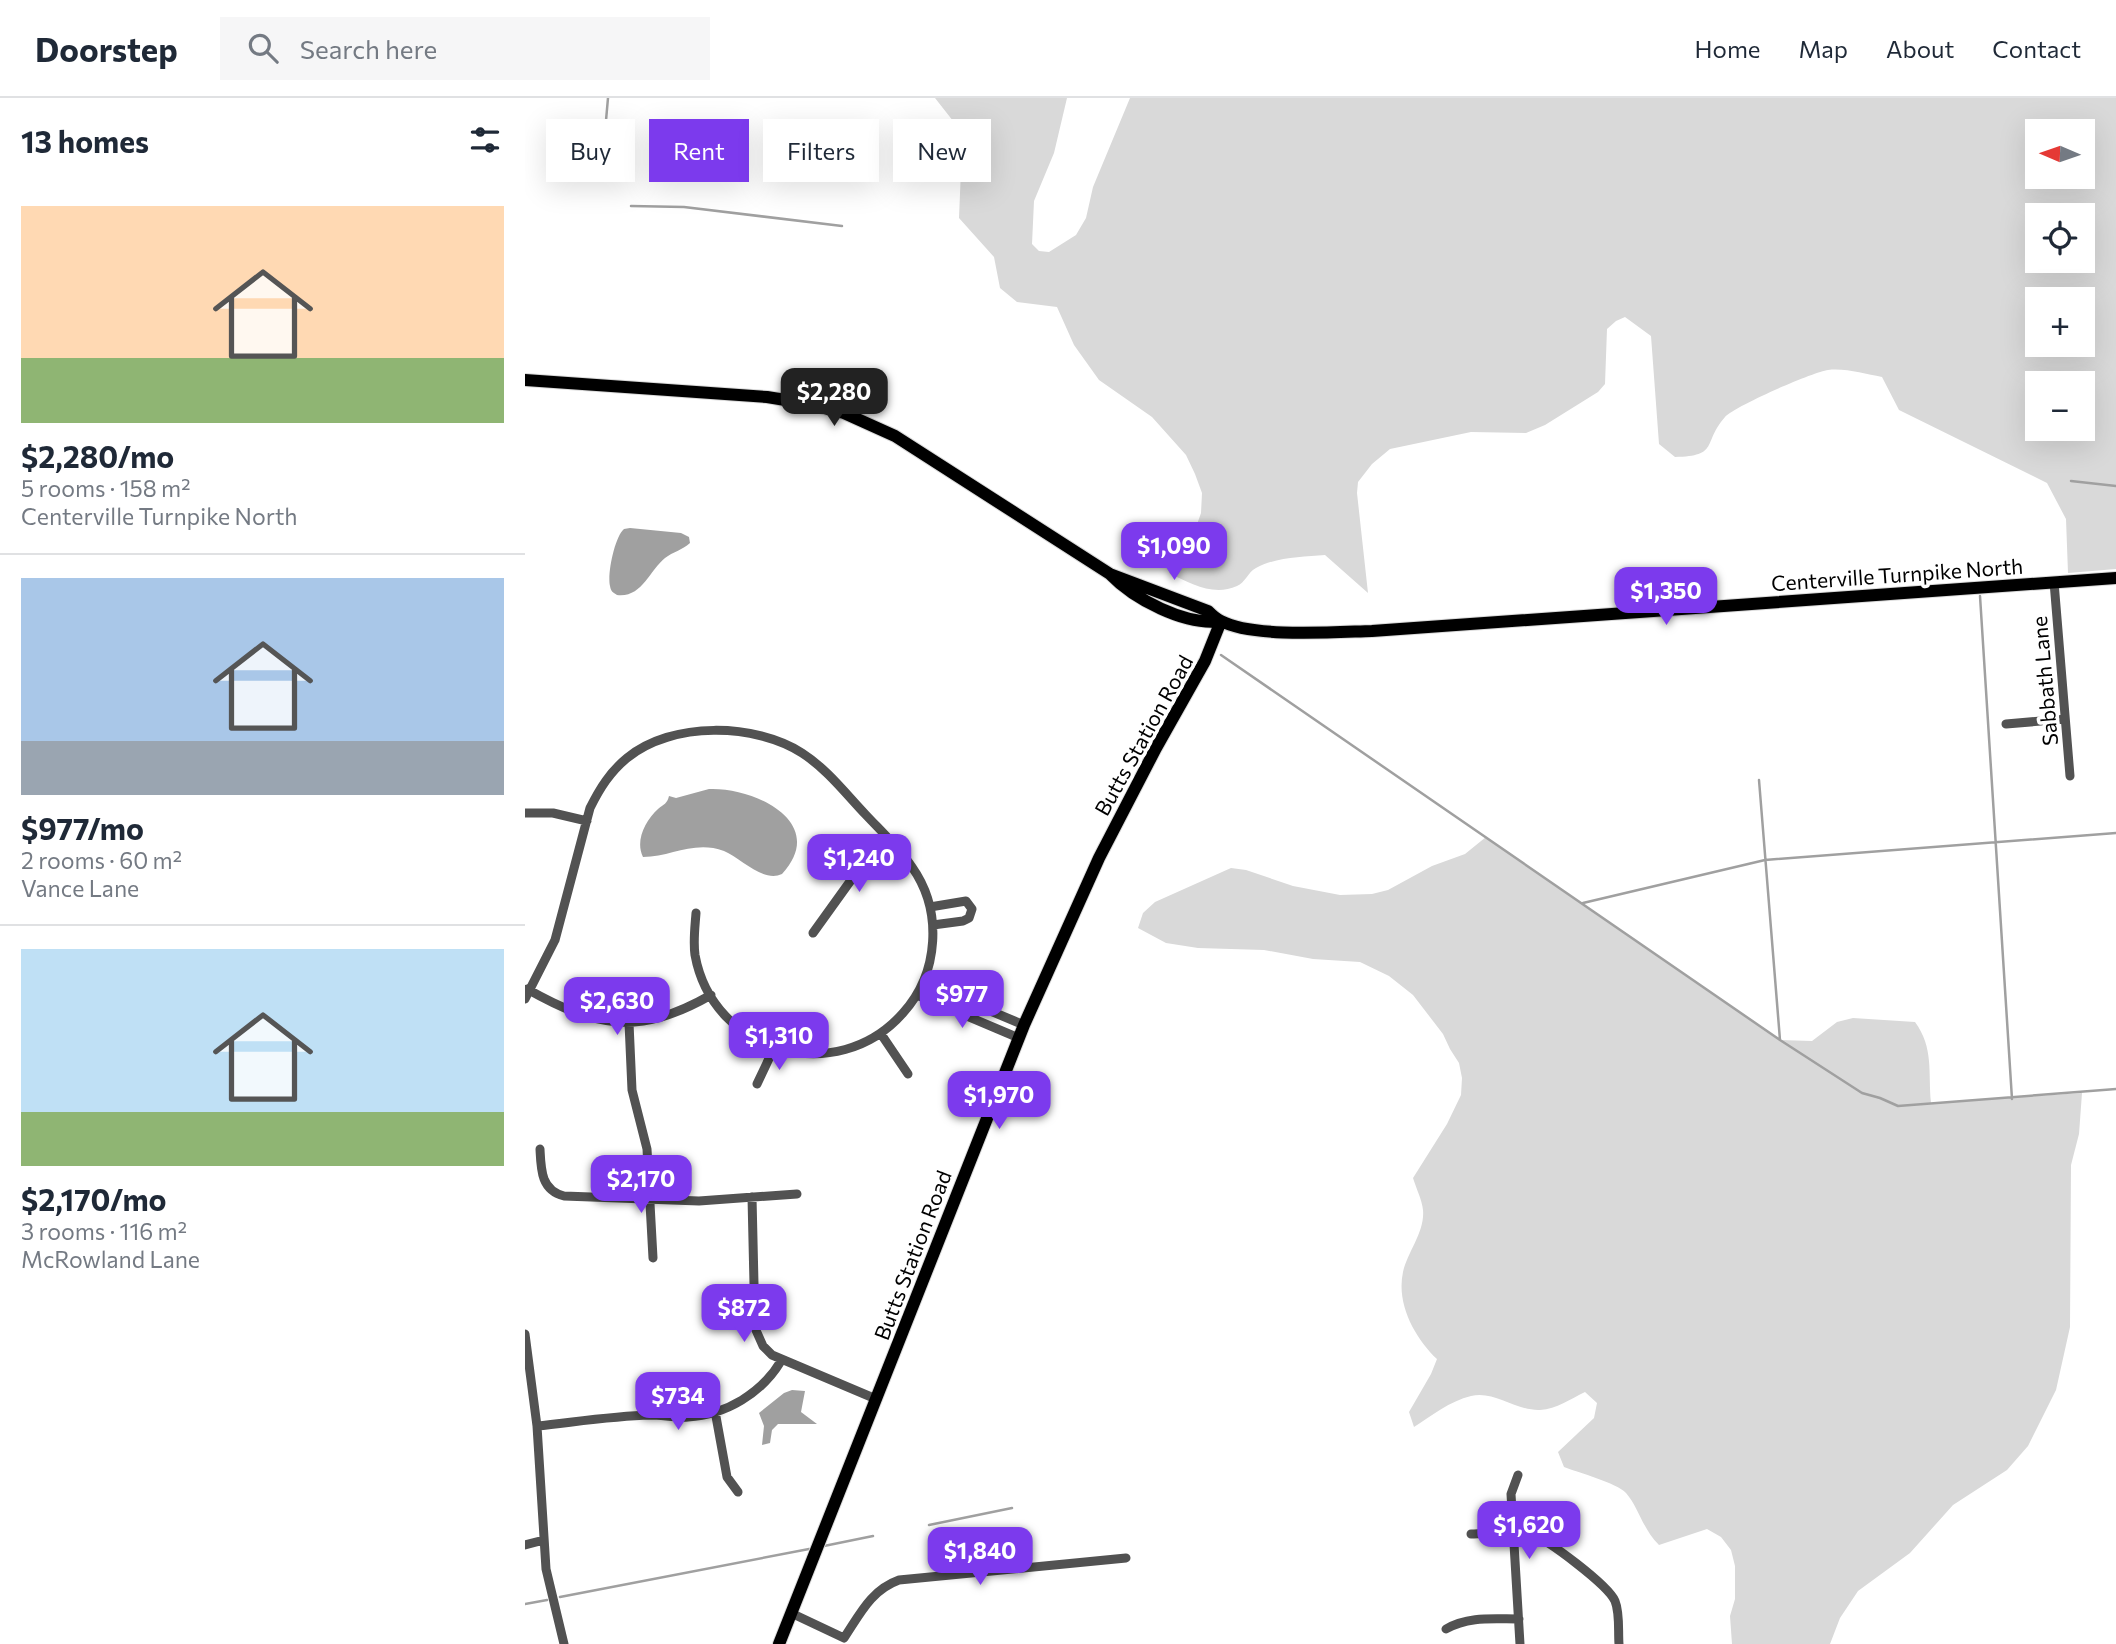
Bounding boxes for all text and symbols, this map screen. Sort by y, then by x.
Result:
search box [220,17,710,80]
text: Doorstep [35,28,178,69]
icon: search [244,29,282,67]
text: Search here [300,33,437,64]
text: Home [1695,34,1761,63]
text: Map [1799,34,1848,63]
text: About [1886,34,1954,63]
text: Contact [1992,34,2081,63]
chip: Buy [546,119,635,182]
chip: Rent [649,119,749,182]
chip: Filters [763,119,879,182]
chip: New [893,119,991,182]
north arrow [2025,119,2095,189]
map controls [2025,119,2095,441]
icon: filters [466,121,504,159]
text: 13 homes [21,122,149,159]
button: locate [2025,203,2095,273]
icon: home [200,251,326,377]
button: + [2025,287,2095,357]
pin: $2,280 [777,368,891,428]
button: − [2025,371,2095,441]
text: $2,280 [797,377,871,405]
text: $2,280/mo [21,437,174,474]
text: 5 rooms · 158 m² [21,474,190,502]
text: Centerville Turnpike North [21,502,298,530]
pin: $1,090 [1117,522,1231,582]
text: $1,090 [1137,531,1211,559]
street label: Centerville Turnpike North [1770,553,2024,595]
pin: $1,350 [1609,568,1723,627]
text: $1,350 [1630,576,1702,604]
street label: Sabbath Lane [2026,615,2062,747]
icon: home [200,623,326,749]
street label: Butts Station Road [1089,650,1197,820]
text: $977/mo [21,809,144,846]
pin: $1,240 [802,834,916,894]
text: $1,240 [823,843,895,871]
text: 2 rooms · 60 m² [21,846,182,874]
text: Vance Lane [21,874,139,902]
pin: $977 [921,970,1003,1030]
pin: $2,630 [560,978,674,1037]
text: $977 [936,979,988,1007]
text: $2,630 [580,986,654,1014]
icon: home [200,994,326,1120]
pin: $1,310 [722,1012,836,1072]
text: $1,310 [745,1021,813,1049]
pin: $1,970 [942,1072,1056,1131]
text: $1,970 [964,1080,1034,1108]
pin: $2,170 [584,1156,698,1215]
text: $2,170 [607,1164,675,1192]
street label: Butts Station Road [868,1167,956,1343]
text: $2,170/mo [21,1180,167,1217]
text: 3 rooms · 116 m² [21,1217,187,1245]
text: McRowland Lane [21,1245,200,1273]
pin: $872 [703,1284,785,1344]
text: $872 [718,1293,770,1321]
pin: $734 [637,1372,719,1432]
text: $734 [651,1381,705,1409]
pin: $1,620 [1472,1502,1586,1561]
text: $1,620 [1493,1510,1565,1538]
pin: $1,840 [923,1528,1037,1587]
text: $1,840 [944,1536,1016,1564]

